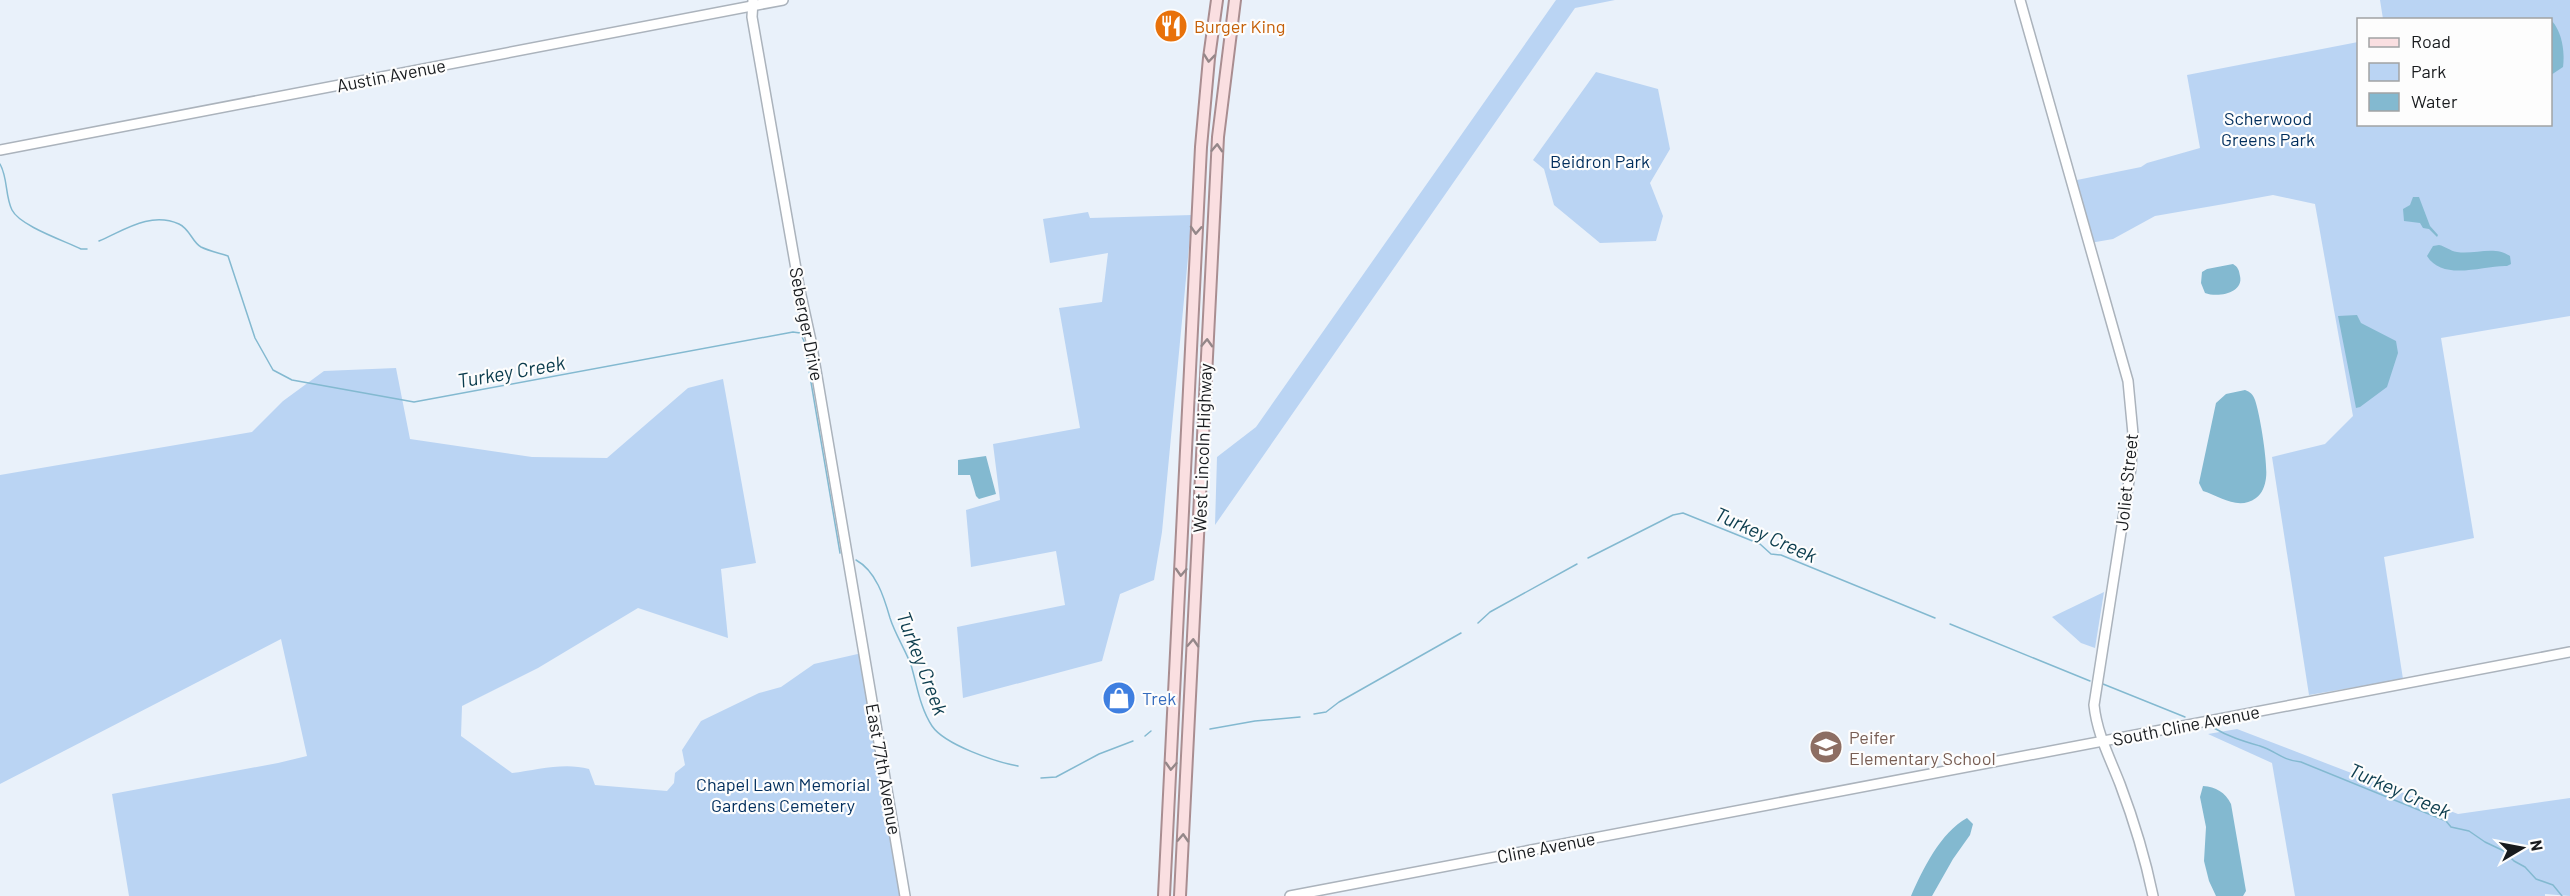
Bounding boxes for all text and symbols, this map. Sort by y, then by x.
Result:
restaurant icon: Burger King [1153,8,1189,44]
place label: Burger King [1194,15,1285,37]
legend [2357,18,2552,126]
text: Road [2411,30,2451,52]
one-way arrow [1203,53,1216,63]
street label: Austin Avenue [334,54,448,96]
text: Park [2411,60,2446,82]
text: Water [2411,90,2458,112]
park label: Scherwood Greens Park [2221,107,2315,150]
one-way arrow [1211,144,1224,153]
park label: Beidron Park [1550,150,1650,172]
one-way arrow [1190,225,1203,234]
street label: Seberger Drive [785,265,829,383]
one-way arrow [1200,339,1213,348]
water label: Turkey Creek [455,350,567,392]
street label: West Lincoln Highway [1188,363,1216,533]
street label: Joliet Street [2110,432,2142,532]
water label: Turkey Creek [1711,501,1821,567]
one-way arrow [1174,567,1187,576]
water label: Turkey Creek [892,608,954,718]
one-way arrow [1186,638,1199,647]
shop icon: Trek [1101,680,1137,716]
place label: Trek [1142,687,1176,709]
street label: South Cline Avenue [2111,700,2261,750]
street label: East 77th Avenue [862,702,906,836]
place label: Peifer Elementary School [1849,726,1996,769]
school or university icon: Peifer Elementary School [1808,729,1844,765]
water label: Turkey Creek [2345,757,2455,823]
one-way arrow [1164,762,1177,771]
park label: Chapel Lawn Memorial Gardens Cemetery [696,773,870,816]
north arrow [2492,818,2552,878]
street label: Cline Avenue [1495,827,1597,867]
one-way arrow [1176,833,1189,842]
text: N [2527,838,2548,852]

